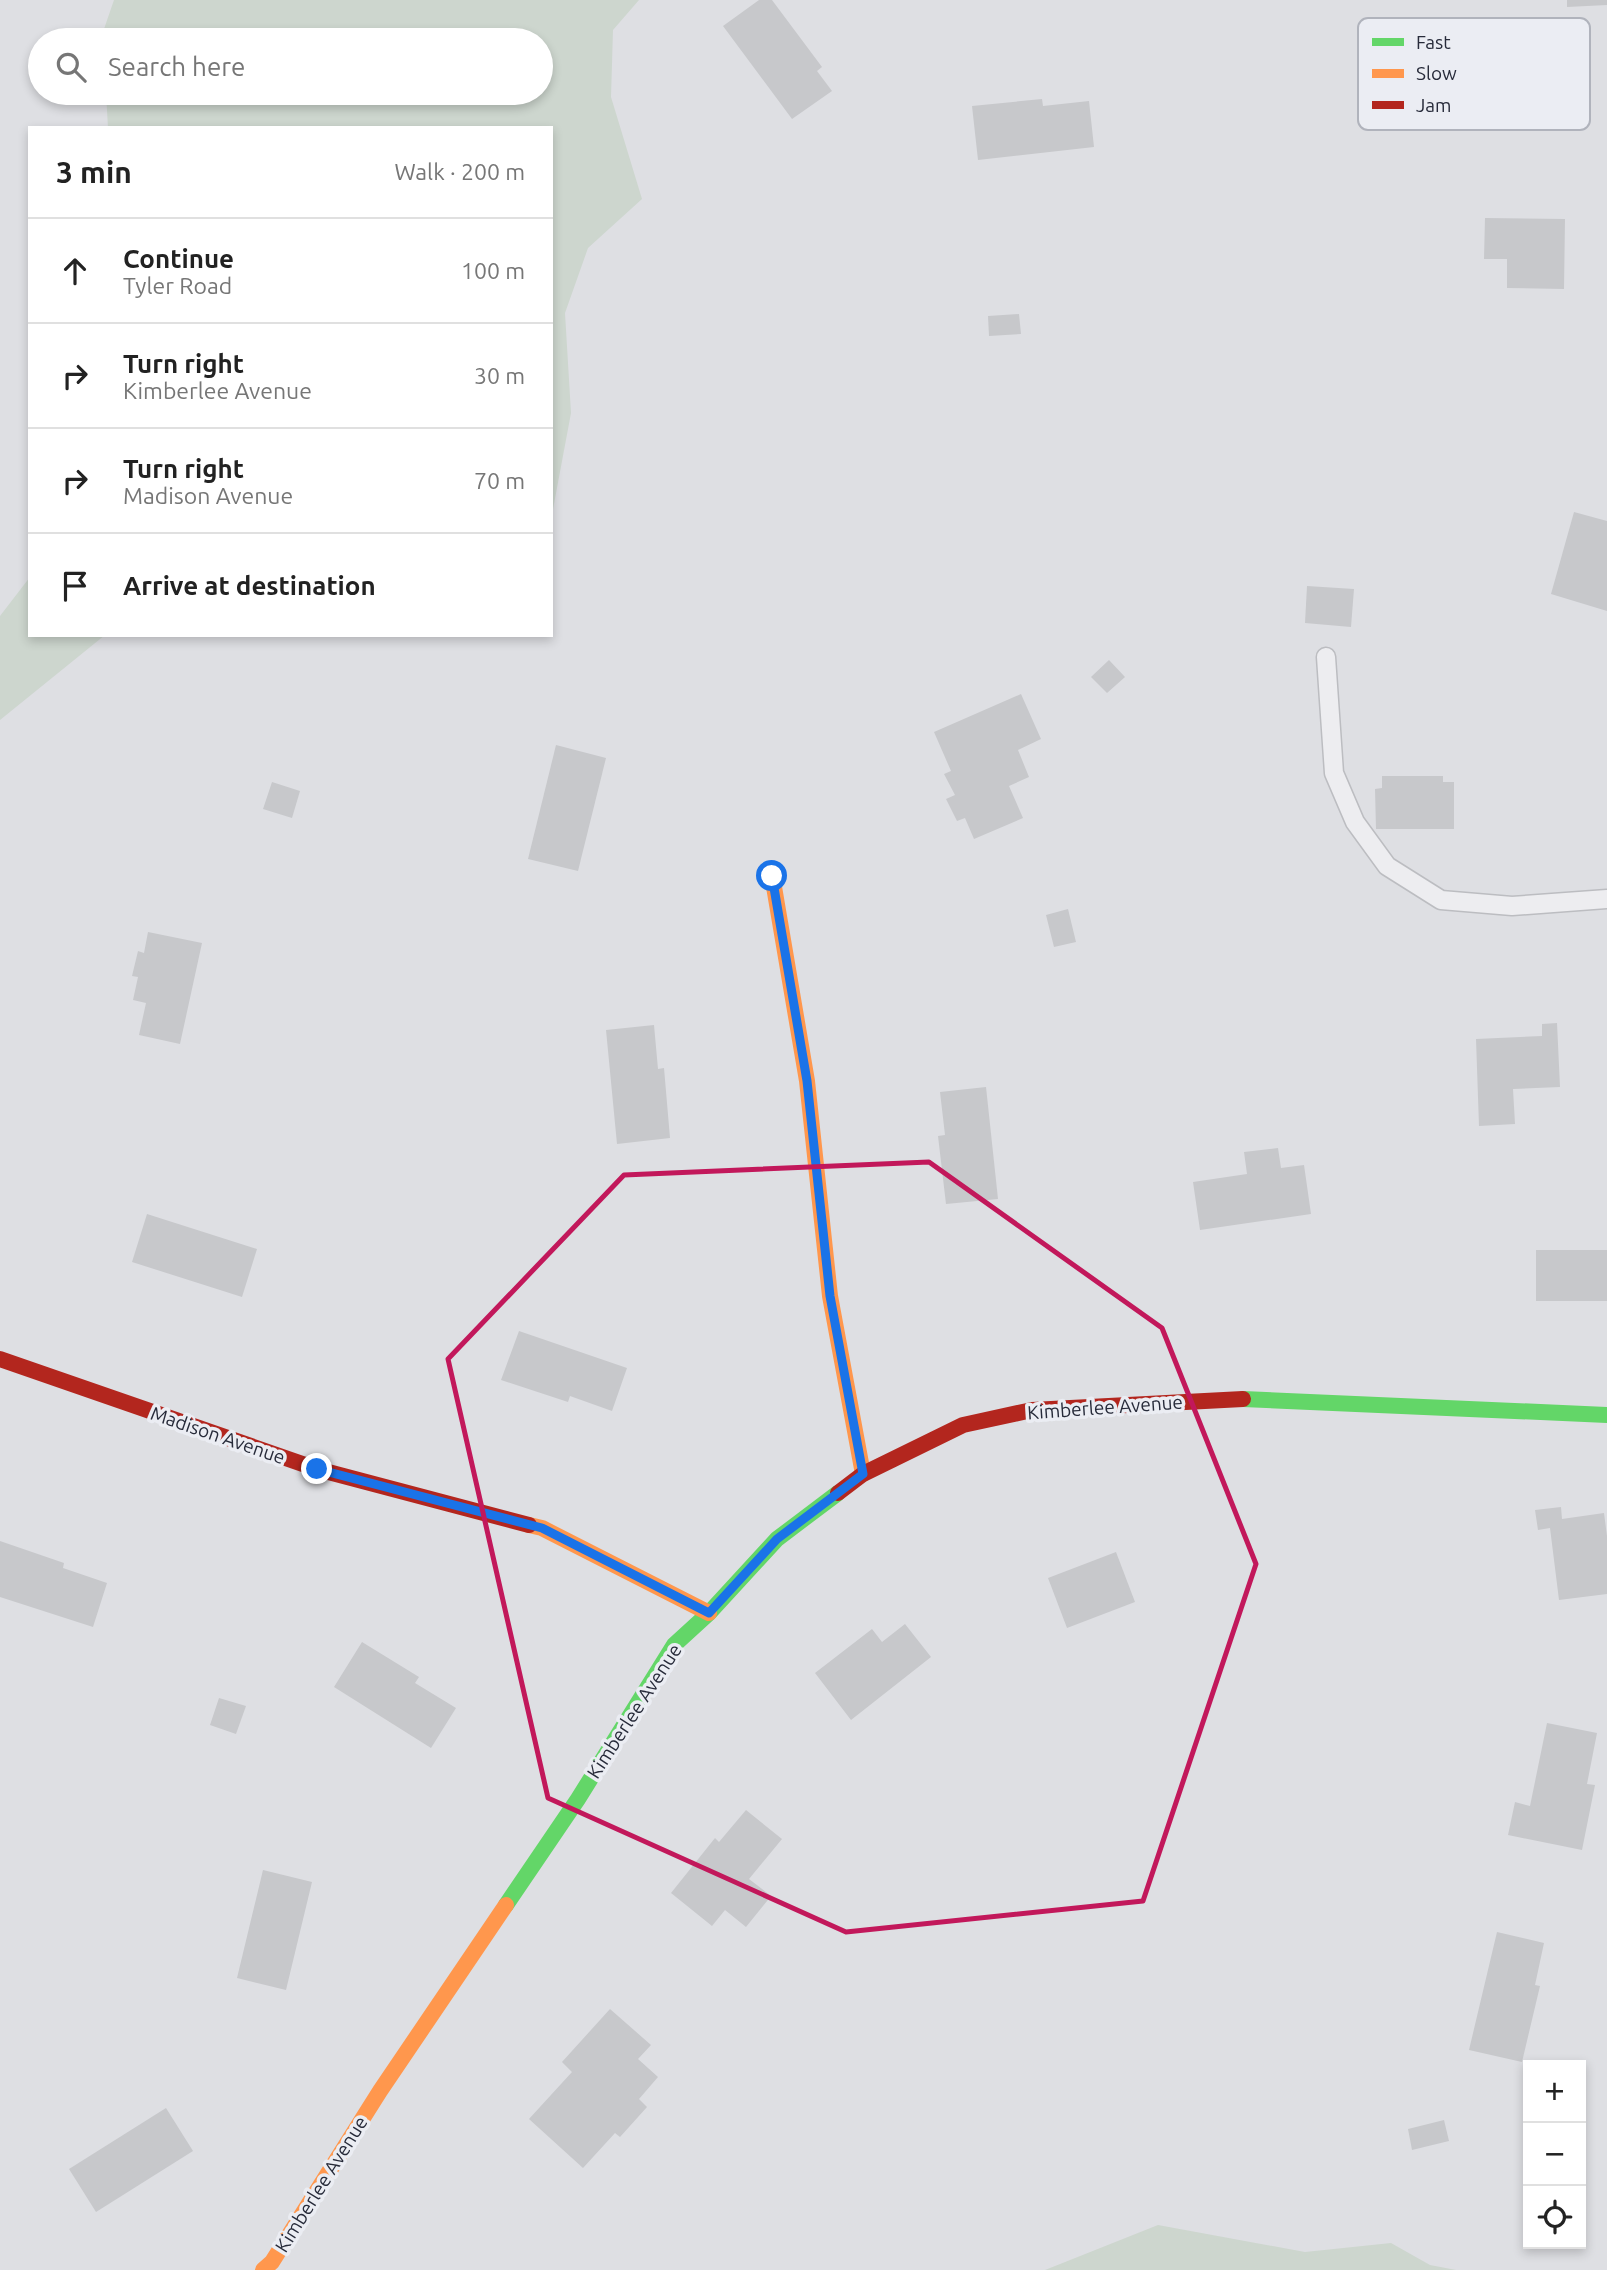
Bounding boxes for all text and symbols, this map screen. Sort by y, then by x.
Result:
legend [1358,18,1590,130]
search box [28,28,553,105]
text: Fast [1416,31,1451,53]
icon: search [52,48,90,86]
text: Search here [108,52,245,81]
text: Slow [1416,62,1457,84]
text: Jam [1416,94,1452,116]
text: 3 min [56,155,132,189]
text: Walk · 200 m [394,159,525,184]
text: Continue [123,244,234,273]
icon: ahead [56,252,94,290]
text: 100 m [461,258,525,283]
text: Tyler Road [123,273,232,298]
text: Turn right [123,349,244,378]
icon: right [56,357,94,395]
text: 30 m [474,363,525,388]
text: Kimberlee Avenue [123,378,312,403]
text: Turn right [123,454,244,483]
icon: right [56,462,94,500]
text: 70 m [474,468,525,493]
text: Madison Avenue [123,483,293,508]
icon: arrive [56,567,94,605]
text: Arrive at destination [123,571,376,600]
route start [756,860,787,891]
street label: Kimberlee Avenue [1026,1391,1184,1423]
street label: Madison Avenue [148,1402,288,1468]
route end [301,1453,332,1484]
street label: Kimberlee Avenue [582,1640,686,1782]
map controls [1523,2060,1586,2249]
button: + [1523,2060,1586,2123]
street label: Kimberlee Avenue [270,2112,372,2256]
button: − [1523,2123,1586,2186]
button: locate [1523,2186,1586,2249]

